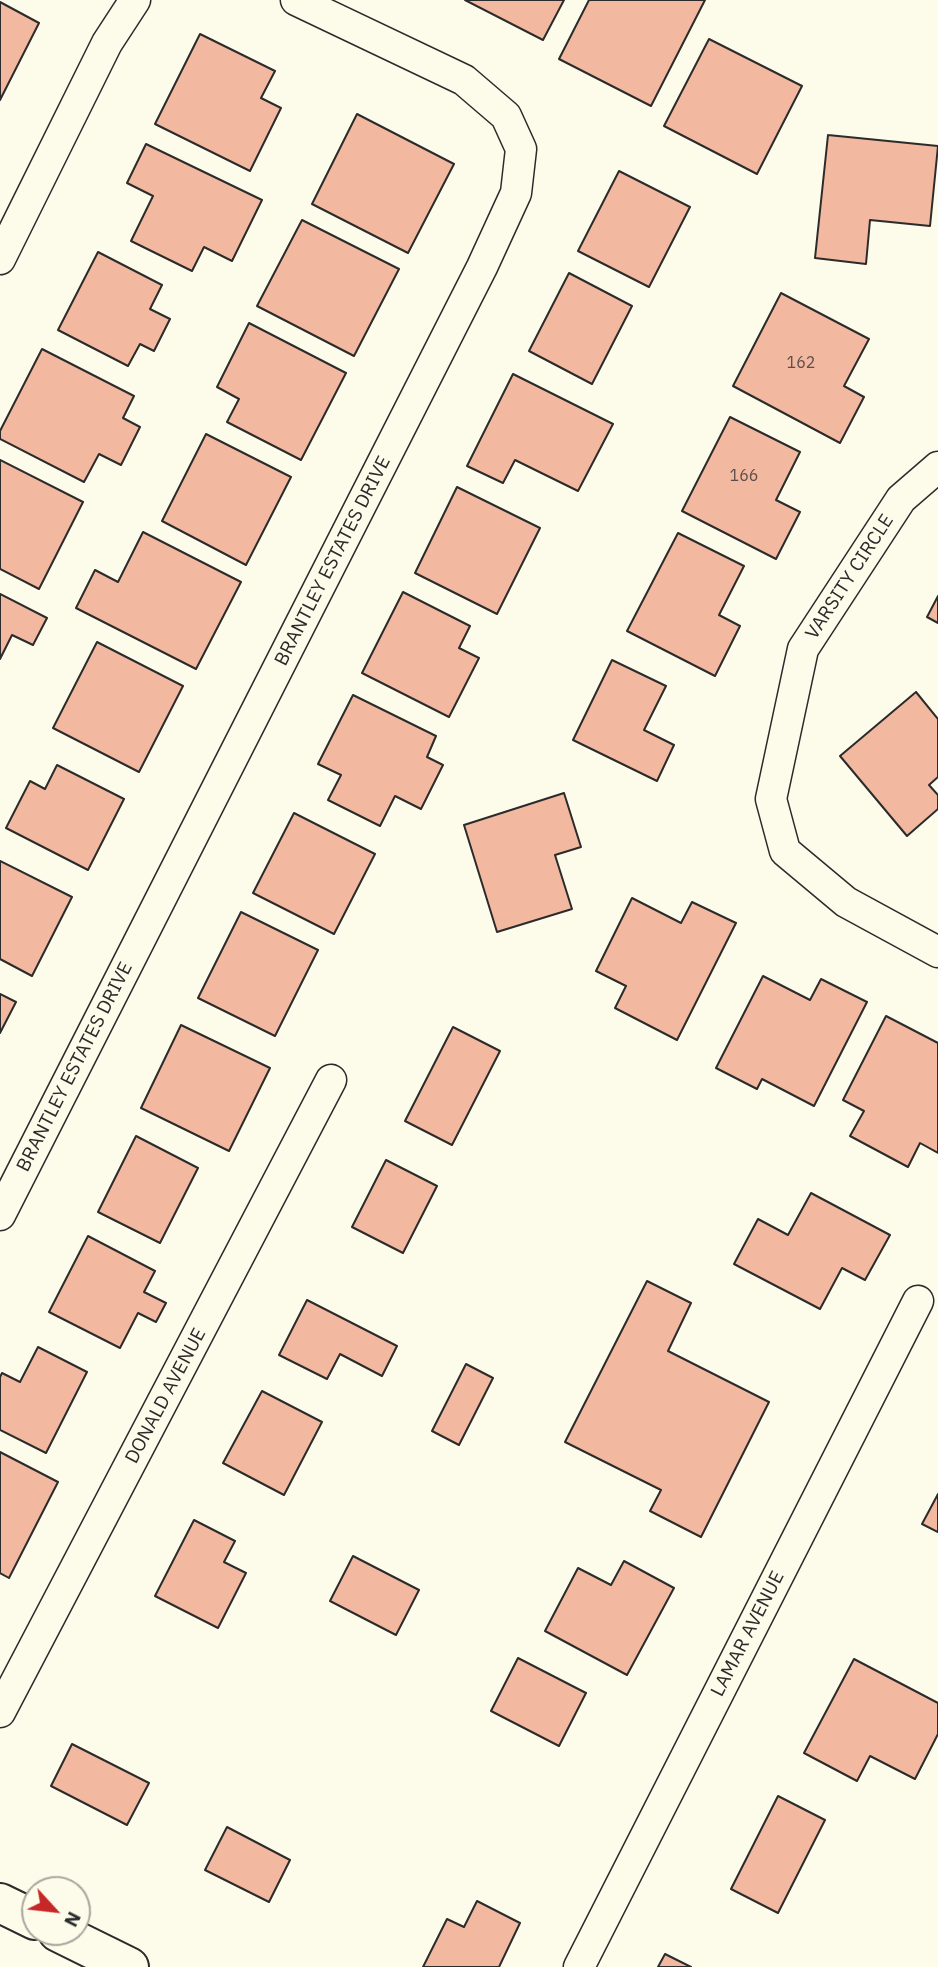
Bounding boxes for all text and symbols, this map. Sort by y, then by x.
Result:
house number: 162 [787,353,815,373]
street label: BRANTLEY ESTATES DRIVE [270,452,396,670]
house number: 166 [730,466,758,486]
street label: VARSITY CIRCLE [801,510,899,644]
street label: BRANTLEY ESTATES DRIVE [12,958,138,1176]
street label: DONALD AVENUE [121,1324,211,1468]
street label: LAMAR AVENUE [707,1567,789,1701]
north arrow [21,1876,91,1946]
text: N [59,1908,87,1931]

